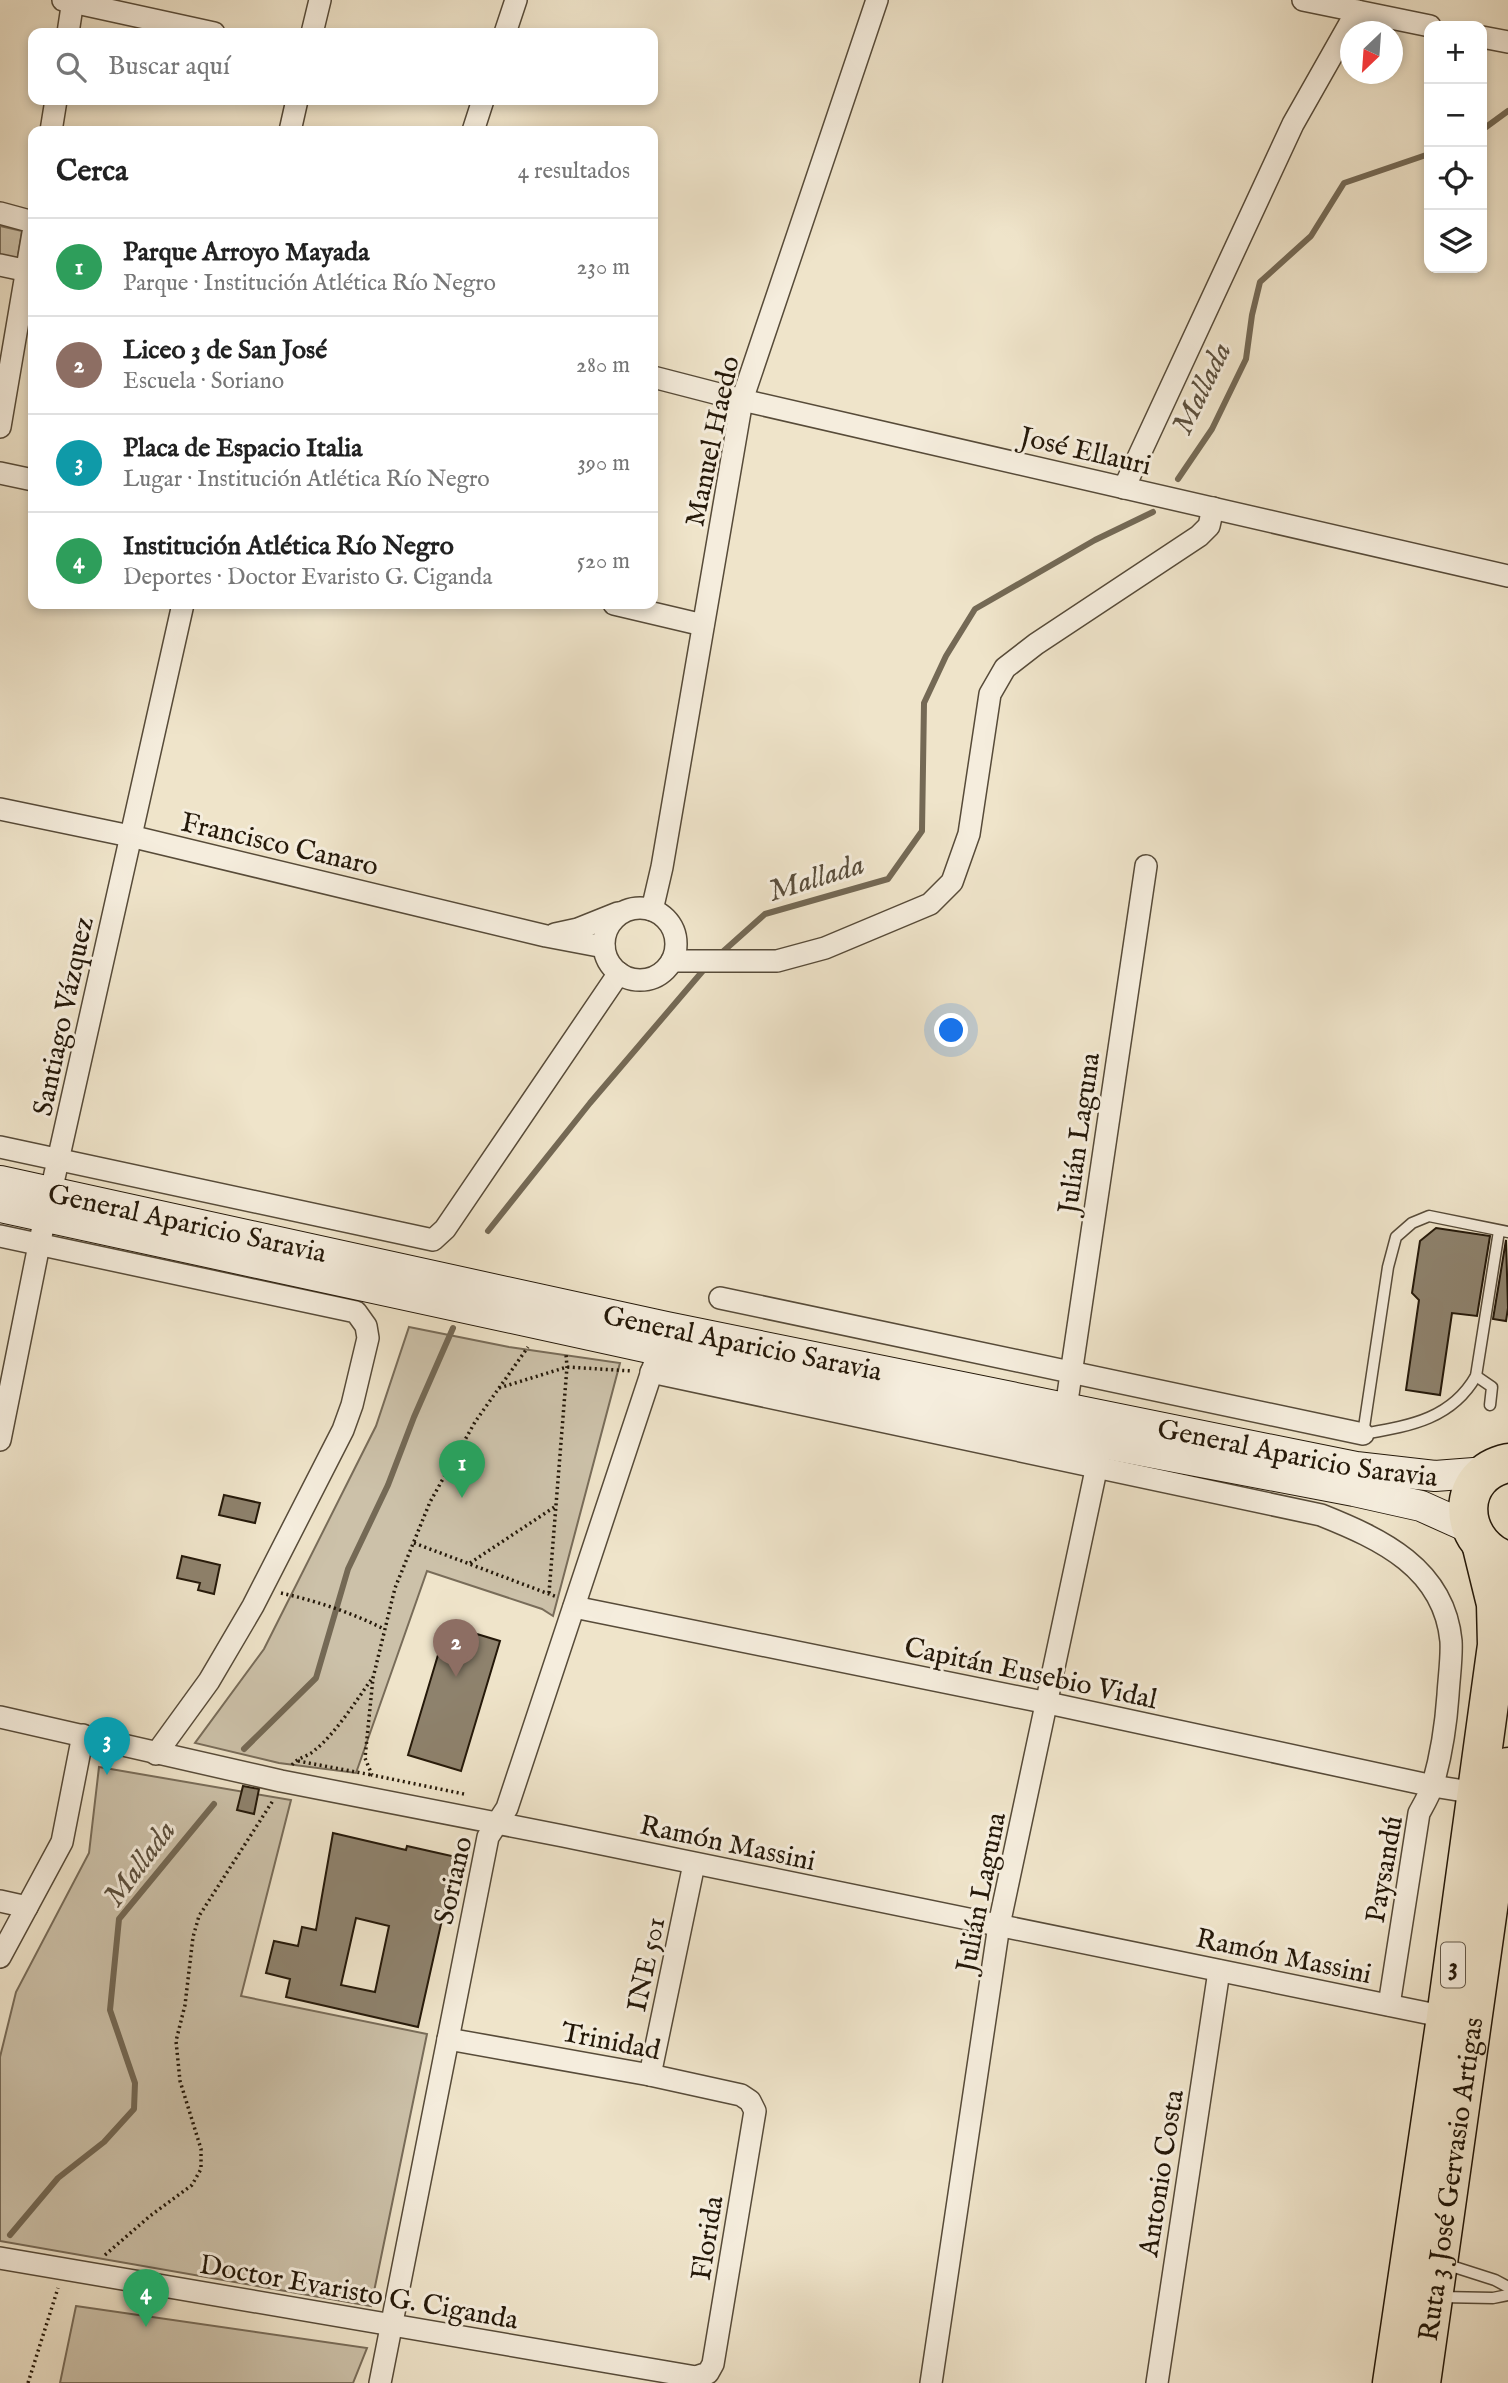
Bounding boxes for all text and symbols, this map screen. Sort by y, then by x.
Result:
north arrow [1340,21,1403,84]
map controls [1424,21,1487,273]
button: + [1424,21,1487,84]
search box [28,28,658,105]
icon: search [52,48,90,86]
text: Buscar aquí [108,50,230,83]
button: − [1424,84,1487,147]
button: locate [1424,147,1487,210]
text: Cerca [56,153,128,191]
text: 4 resultados [518,157,630,186]
button: layers [1424,210,1487,273]
text: Parque Arroyo Mayada [123,236,369,269]
text: 1 [75,253,83,282]
text: 230 m [577,253,630,282]
text: Parque · Institución Atlética Río Negro [123,269,496,298]
text: Liceo 3 de San José [123,334,327,367]
water label: Mallada [1164,336,1241,441]
text: 2 [74,351,84,380]
text: 280 m [576,351,630,380]
street label: Manuel Haedo [678,353,749,530]
text: Escuela · Soriano [123,367,284,396]
street label: José Ellauri [1013,420,1155,485]
text: Placa de Espacio Italia [123,432,363,465]
text: 3 [75,449,83,478]
text: 390 m [577,449,630,478]
text: Lugar · Institución Atlética Río Negro [123,465,490,494]
text: Institución Atlética Río Negro [123,530,454,563]
text: 4 [73,547,85,576]
text: 520 m [577,547,630,576]
text: Deportes · Doctor Evaristo G. Ciganda [123,563,492,592]
street label: Francisco Canaro [177,806,382,885]
water label: Mallada [764,846,869,911]
street label: Santiago Vázquez [26,914,103,1119]
your location [934,1013,968,1047]
street label: Julián Laguna [1051,1050,1109,1219]
street label: General Aparicio Saravia [44,1177,330,1272]
street label: General Aparicio Saravia [599,1299,886,1391]
street label: General Aparicio Saravia [1154,1412,1440,1496]
pin: 1 [439,1440,485,1498]
pin: 2 [433,1619,479,1677]
street label: Capitán Eusebio Vidal [901,1631,1160,1718]
pin: 3 [84,1717,130,1775]
street label: Ramón Massini [636,1809,819,1880]
street label: Julián Laguna [949,1809,1015,1978]
water label: Mallada [96,1813,185,1915]
street label: Paysandú [1359,1813,1412,1926]
street label: Soriano [427,1833,482,1928]
street label: INE 501 [620,1914,675,2015]
street label: Ramón Massini [1192,1922,1375,1993]
road number: 3 [1441,1942,1465,1988]
street label: Ruta 3 José Gervasio Artigas [1412,2015,1492,2343]
street label: Trinidad [558,2016,663,2069]
street label: Antonio Costa [1132,2087,1193,2260]
street label: Florida [685,2193,733,2283]
street label: Doctor Evaristo G. Ciganda [196,2248,522,2339]
pin: 4 [123,2269,169,2327]

